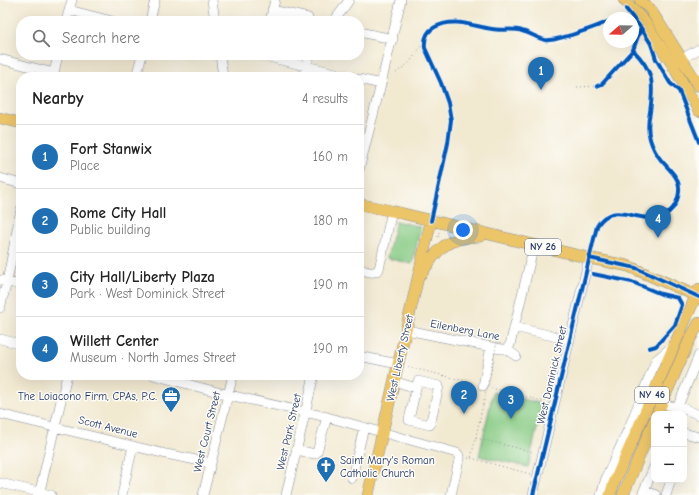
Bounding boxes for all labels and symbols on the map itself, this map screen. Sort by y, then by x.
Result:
north arrow [603,12,639,48]
pin: 1 [528,57,554,90]
pin: 4 [645,205,671,238]
your location [453,220,473,240]
road number: NY 26 [525,239,561,255]
street label: West Liberty Street [384,312,417,403]
street label: Eilenberg Lane [429,317,501,343]
street label: West Dominick Street [534,324,570,425]
pin: 2 [451,381,477,414]
office icon: The Loiacono Firm, CPAs, P.C. [160,385,182,413]
pin: 3 [498,386,524,419]
road number: NY 46 [635,387,669,403]
place label: The Loiacono Firm, CPAs, P.C. [18,390,157,403]
street label: West Court Street [191,390,224,474]
street label: West Park Street [274,392,304,471]
street label: Scott Avenue [77,413,139,441]
place label: Saint Mary's Roman Catholic Church [340,454,435,480]
church icon: Saint Mary's Roman Catholic Church [315,455,337,483]

